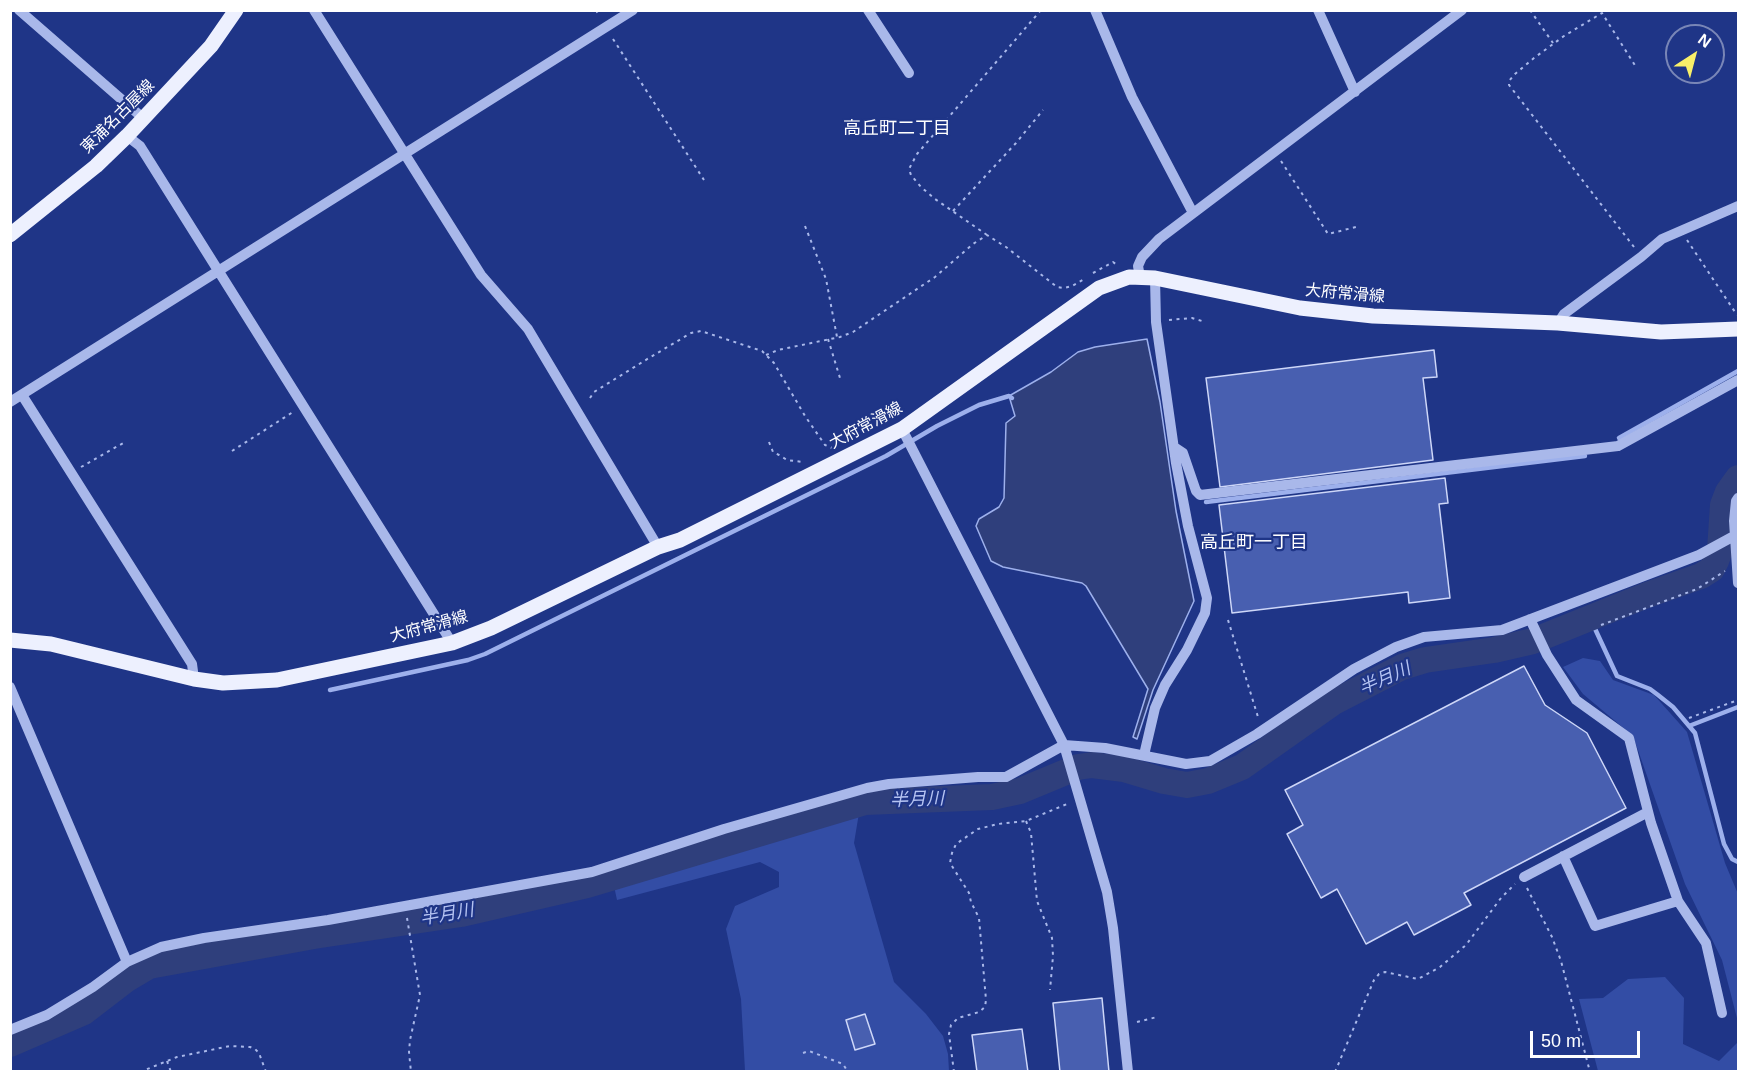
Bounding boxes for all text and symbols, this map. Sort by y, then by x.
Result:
north arrow [1665,24,1725,84]
text: N [1695,30,1714,51]
street label: 東浦名古屋線 [77,76,159,158]
district label: 高丘町二丁目 [843,118,951,140]
street label: 大府常滑線 [1304,281,1386,307]
street label: 大府常滑線 [826,399,906,453]
district label: 高丘町一丁目 [1200,532,1308,554]
street label: 大府常滑線 [388,607,470,647]
water label: 半月川 [1356,658,1414,700]
water label: 半月川 [890,788,944,812]
water label: 半月川 [419,900,475,930]
scale bar [1533,1019,1642,1057]
text: 50 m [1541,1031,1581,1051]

